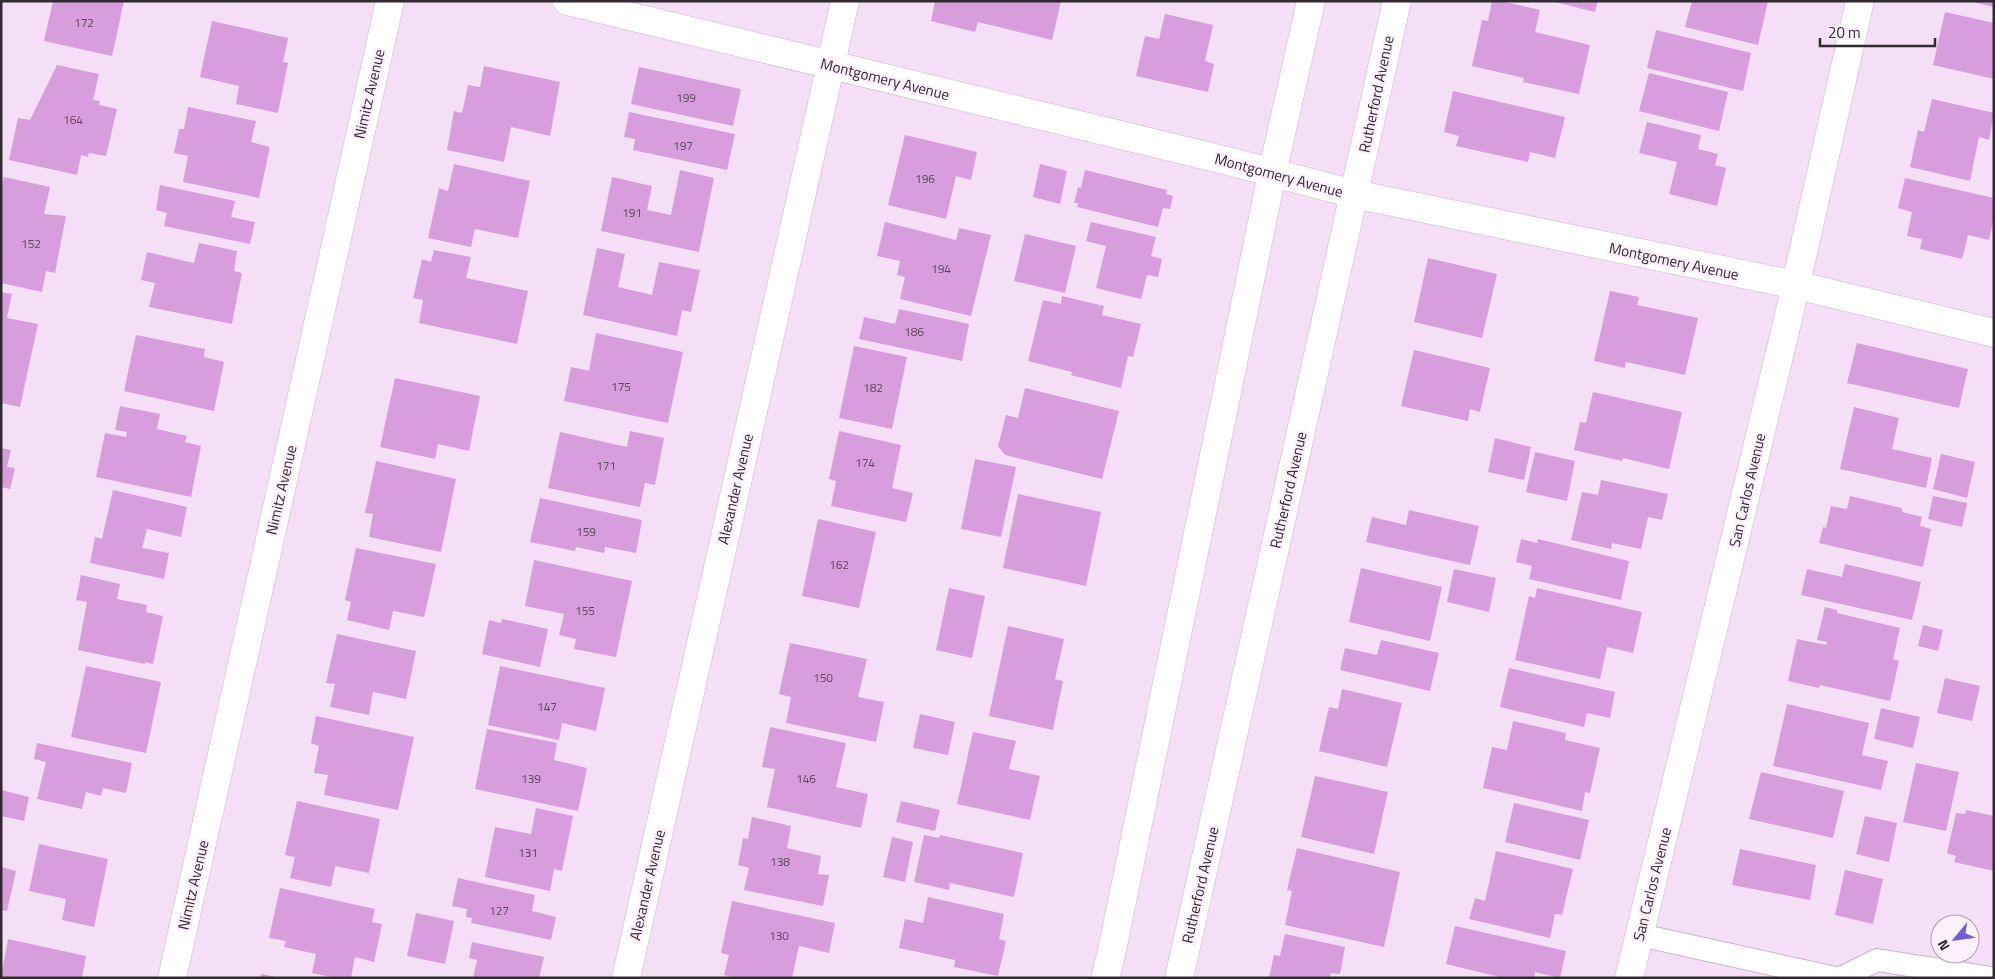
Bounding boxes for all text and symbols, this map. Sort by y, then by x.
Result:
house number: 172 [74,13,94,32]
scale bar [1820,15,1935,47]
text: 20 m [1828,21,1861,44]
street label: Rutherford Avenue [1352,33,1400,155]
street label: Nimitz Avenue [347,47,391,141]
street label: Montgomery Avenue [818,52,952,106]
house number: 199 [676,88,696,107]
house number: 164 [63,110,83,129]
house number: 197 [673,136,693,155]
street label: Montgomery Avenue [1212,147,1346,203]
house number: 196 [915,169,935,188]
house number: 191 [622,203,642,222]
house number: 152 [21,234,41,253]
street label: Montgomery Avenue [1607,236,1741,286]
house number: 194 [931,259,951,278]
house number: 186 [904,322,924,341]
house number: 175 [611,377,631,396]
house number: 182 [863,378,883,397]
street label: Rutherford Avenue [1263,429,1313,551]
street label: Alexander Avenue [711,431,759,547]
street label: San Carlos Avenue [1723,431,1771,549]
street label: Nimitz Avenue [259,443,303,537]
house number: 174 [855,453,875,472]
house number: 171 [596,456,616,475]
house number: 159 [576,522,596,541]
house number: 162 [829,555,849,574]
house number: 155 [575,601,595,620]
house number: 150 [813,668,833,687]
house number: 147 [537,697,557,716]
house number: 139 [521,769,541,788]
house number: 146 [796,769,816,788]
street label: Rutherford Avenue [1175,824,1225,946]
street label: San Carlos Avenue [1627,825,1677,943]
street label: Alexander Avenue [623,827,671,943]
street label: Nimitz Avenue [171,838,215,932]
house number: 131 [518,843,538,862]
house number: 138 [770,852,790,871]
house number: 127 [489,901,509,920]
north arrow [1930,914,1980,964]
house number: 130 [769,926,789,945]
text: N [1932,936,1955,955]

